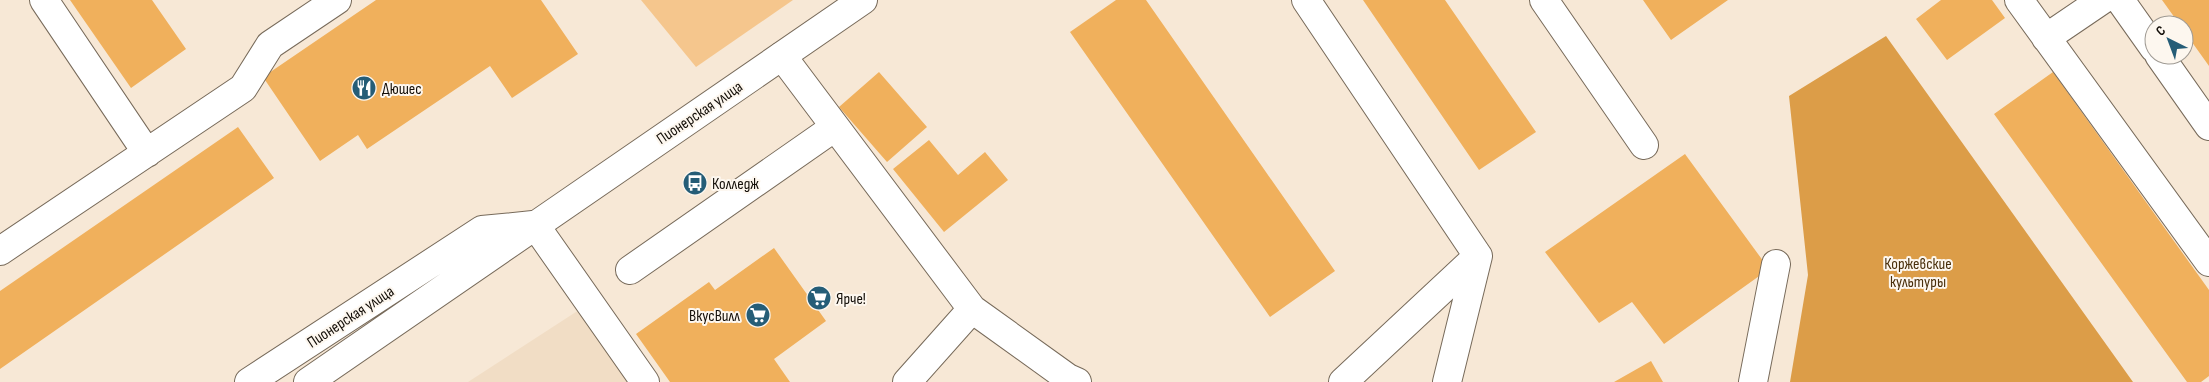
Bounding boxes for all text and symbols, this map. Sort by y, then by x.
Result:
north arrow [2144,15,2194,65]
text: С [2152,22,2169,39]
restaurant icon: Дюшес [351,75,377,101]
street label: Пионерская улица [653,77,746,149]
place label: Дюшес [382,80,422,99]
bus stop icon: Колледж [682,170,708,196]
place label: Колледж [712,175,759,194]
park label: Коржевские культуры [1884,255,1952,292]
street label: Пионерская улица [304,282,398,352]
supermarket icon: Ярче! [806,285,832,311]
place label: Ярче! [836,290,866,309]
supermarket icon: ВкусВилл [745,302,771,328]
place label: ВкусВилл [689,307,740,326]

